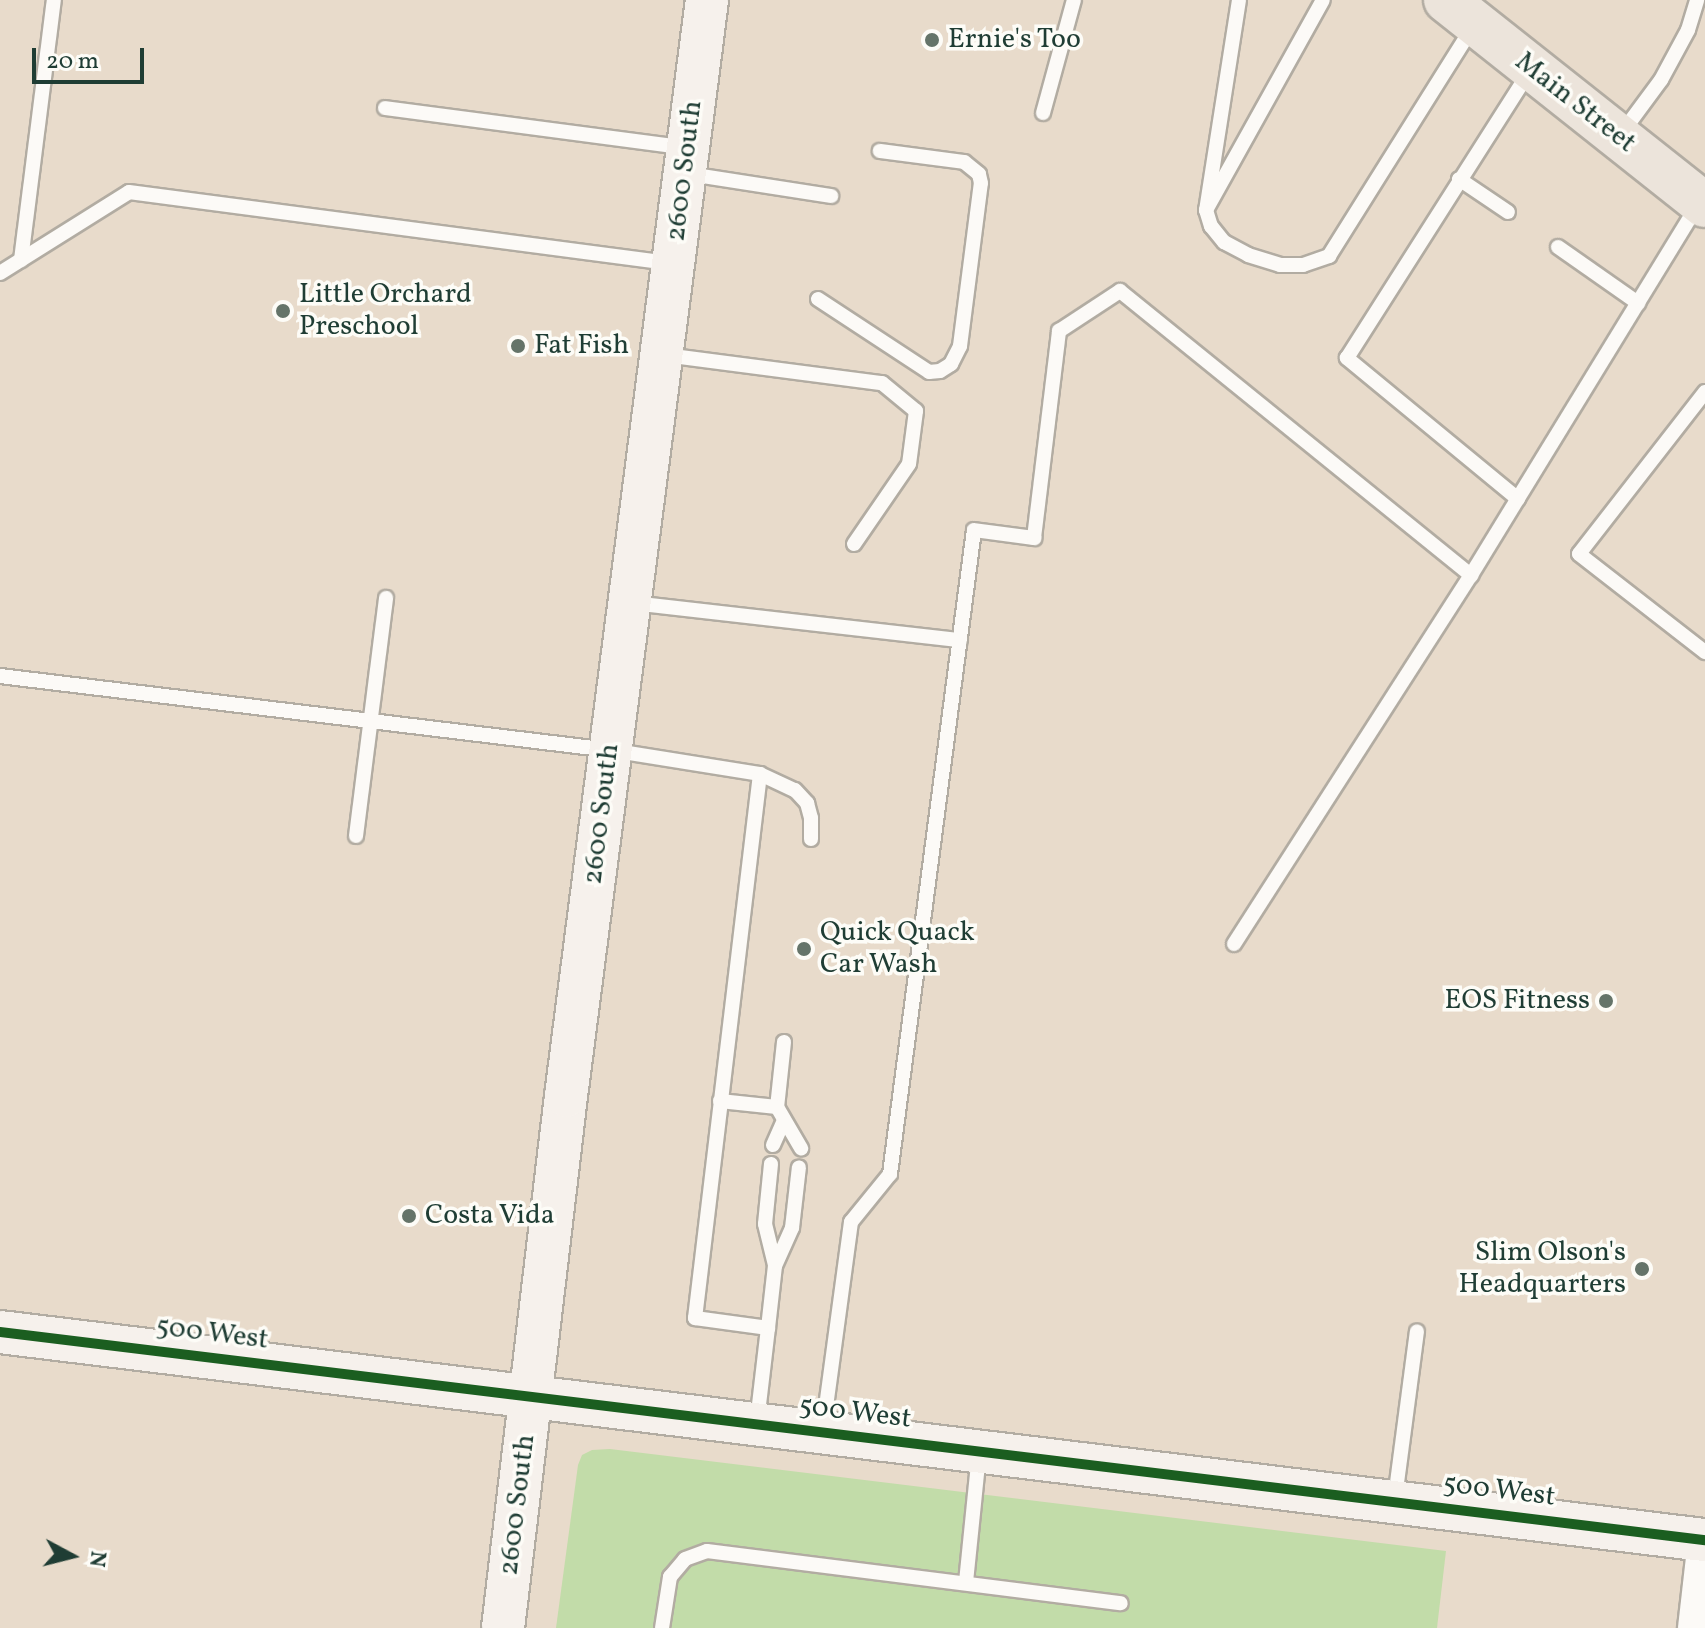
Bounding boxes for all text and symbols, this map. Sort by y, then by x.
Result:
place label: Ernie's Too [948,23,1082,57]
marker: Ernie's Too [923,31,941,49]
scale bar [36,32,148,82]
text: 20 m [46,45,99,79]
street label: Main Street [1508,45,1642,161]
street label: 2600 South [660,99,710,243]
place label: Little Orchard Preschool [299,278,472,344]
marker: Little Orchard Preschool [274,302,292,320]
place label: Fat Fish [534,329,629,363]
marker: Fat Fish [509,337,527,355]
street label: 2600 South [577,742,627,886]
place label: Quick Quack Car Wash [820,916,975,982]
marker: Quick Quack Car Wash [795,940,813,958]
place label: EOS Fitness [1445,984,1590,1018]
marker: EOS Fitness [1597,992,1615,1010]
place label: Costa Vida [425,1199,556,1233]
marker: Costa Vida [400,1207,418,1225]
place label: Slim Olson's Headquarters [1459,1236,1626,1302]
marker: Slim Olson's Headquarters [1633,1260,1651,1278]
street label: 500 West [154,1310,270,1358]
street label: 500 West [797,1389,913,1437]
street label: 2600 South [493,1433,543,1577]
street label: 500 West [1441,1467,1557,1515]
north arrow [32,1516,112,1596]
text: N [80,1549,113,1569]

